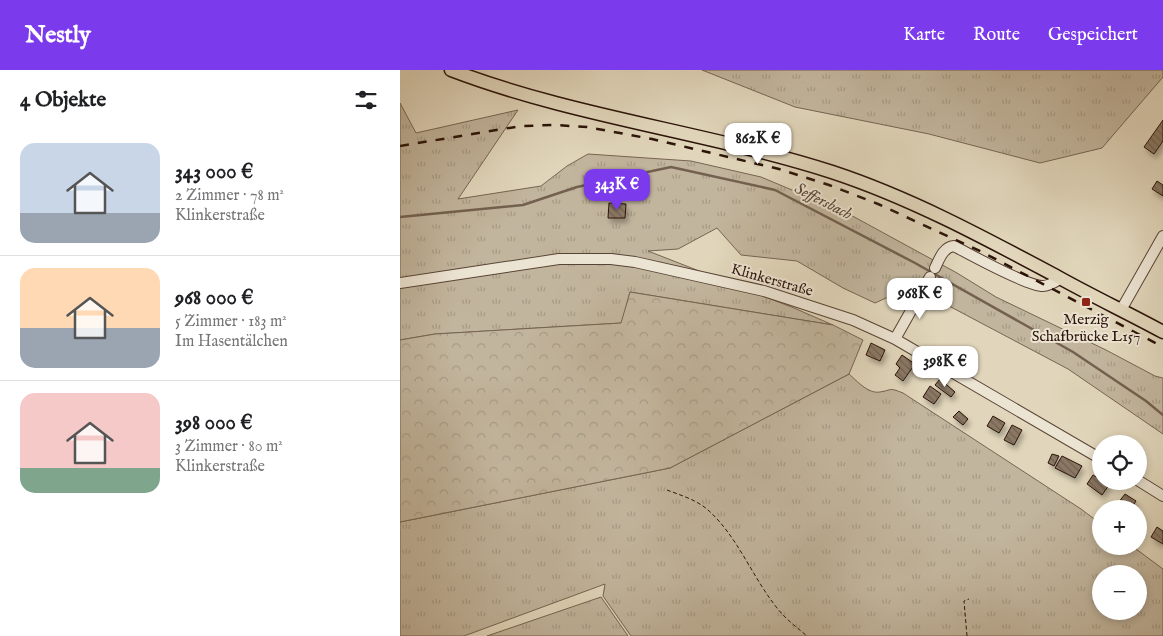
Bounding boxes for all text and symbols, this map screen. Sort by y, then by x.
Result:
text: Nestly [25,20,91,51]
text: Karte [903,24,945,47]
text: Route [973,24,1020,47]
text: Gespeichert [1048,24,1138,47]
icon: filters [352,86,380,114]
text: 4 Objekte [20,87,106,114]
pin: 862K € [717,122,799,165]
text: 862K € [736,129,780,149]
text: 343 000 € [175,159,253,186]
icon: home [60,163,120,223]
pin: 343K € [576,168,658,211]
text: 343K € [595,175,639,195]
water label: Seffersbach [791,179,855,225]
text: 2 Zimmer · 78 m² [175,186,284,206]
text: Klinkerstraße [175,206,265,226]
street label: Klinkerstraße [729,259,815,301]
pin: 968K € [879,278,961,320]
text: 968K € [898,284,942,304]
text: 968 000 € [175,285,254,312]
icon: home [60,288,120,348]
marker: Merzig Schafbrücke L157 [1080,296,1092,308]
place label: Merzig Schafbrücke L157 [1032,310,1140,346]
text: 5 Zimmer · 183 m² [175,312,287,332]
text: Im Hasentälchen [175,332,288,352]
pin: 398K € [904,346,986,388]
text: 398K € [923,352,967,372]
text: 398 000 € [175,410,253,437]
icon: home [60,413,120,473]
map controls [1092,435,1147,620]
button: locate [1092,435,1147,490]
text: 3 Zimmer · 80 m² [175,437,283,457]
text: Klinkerstraße [175,457,265,477]
button: + [1092,500,1147,555]
button: − [1092,565,1147,620]

